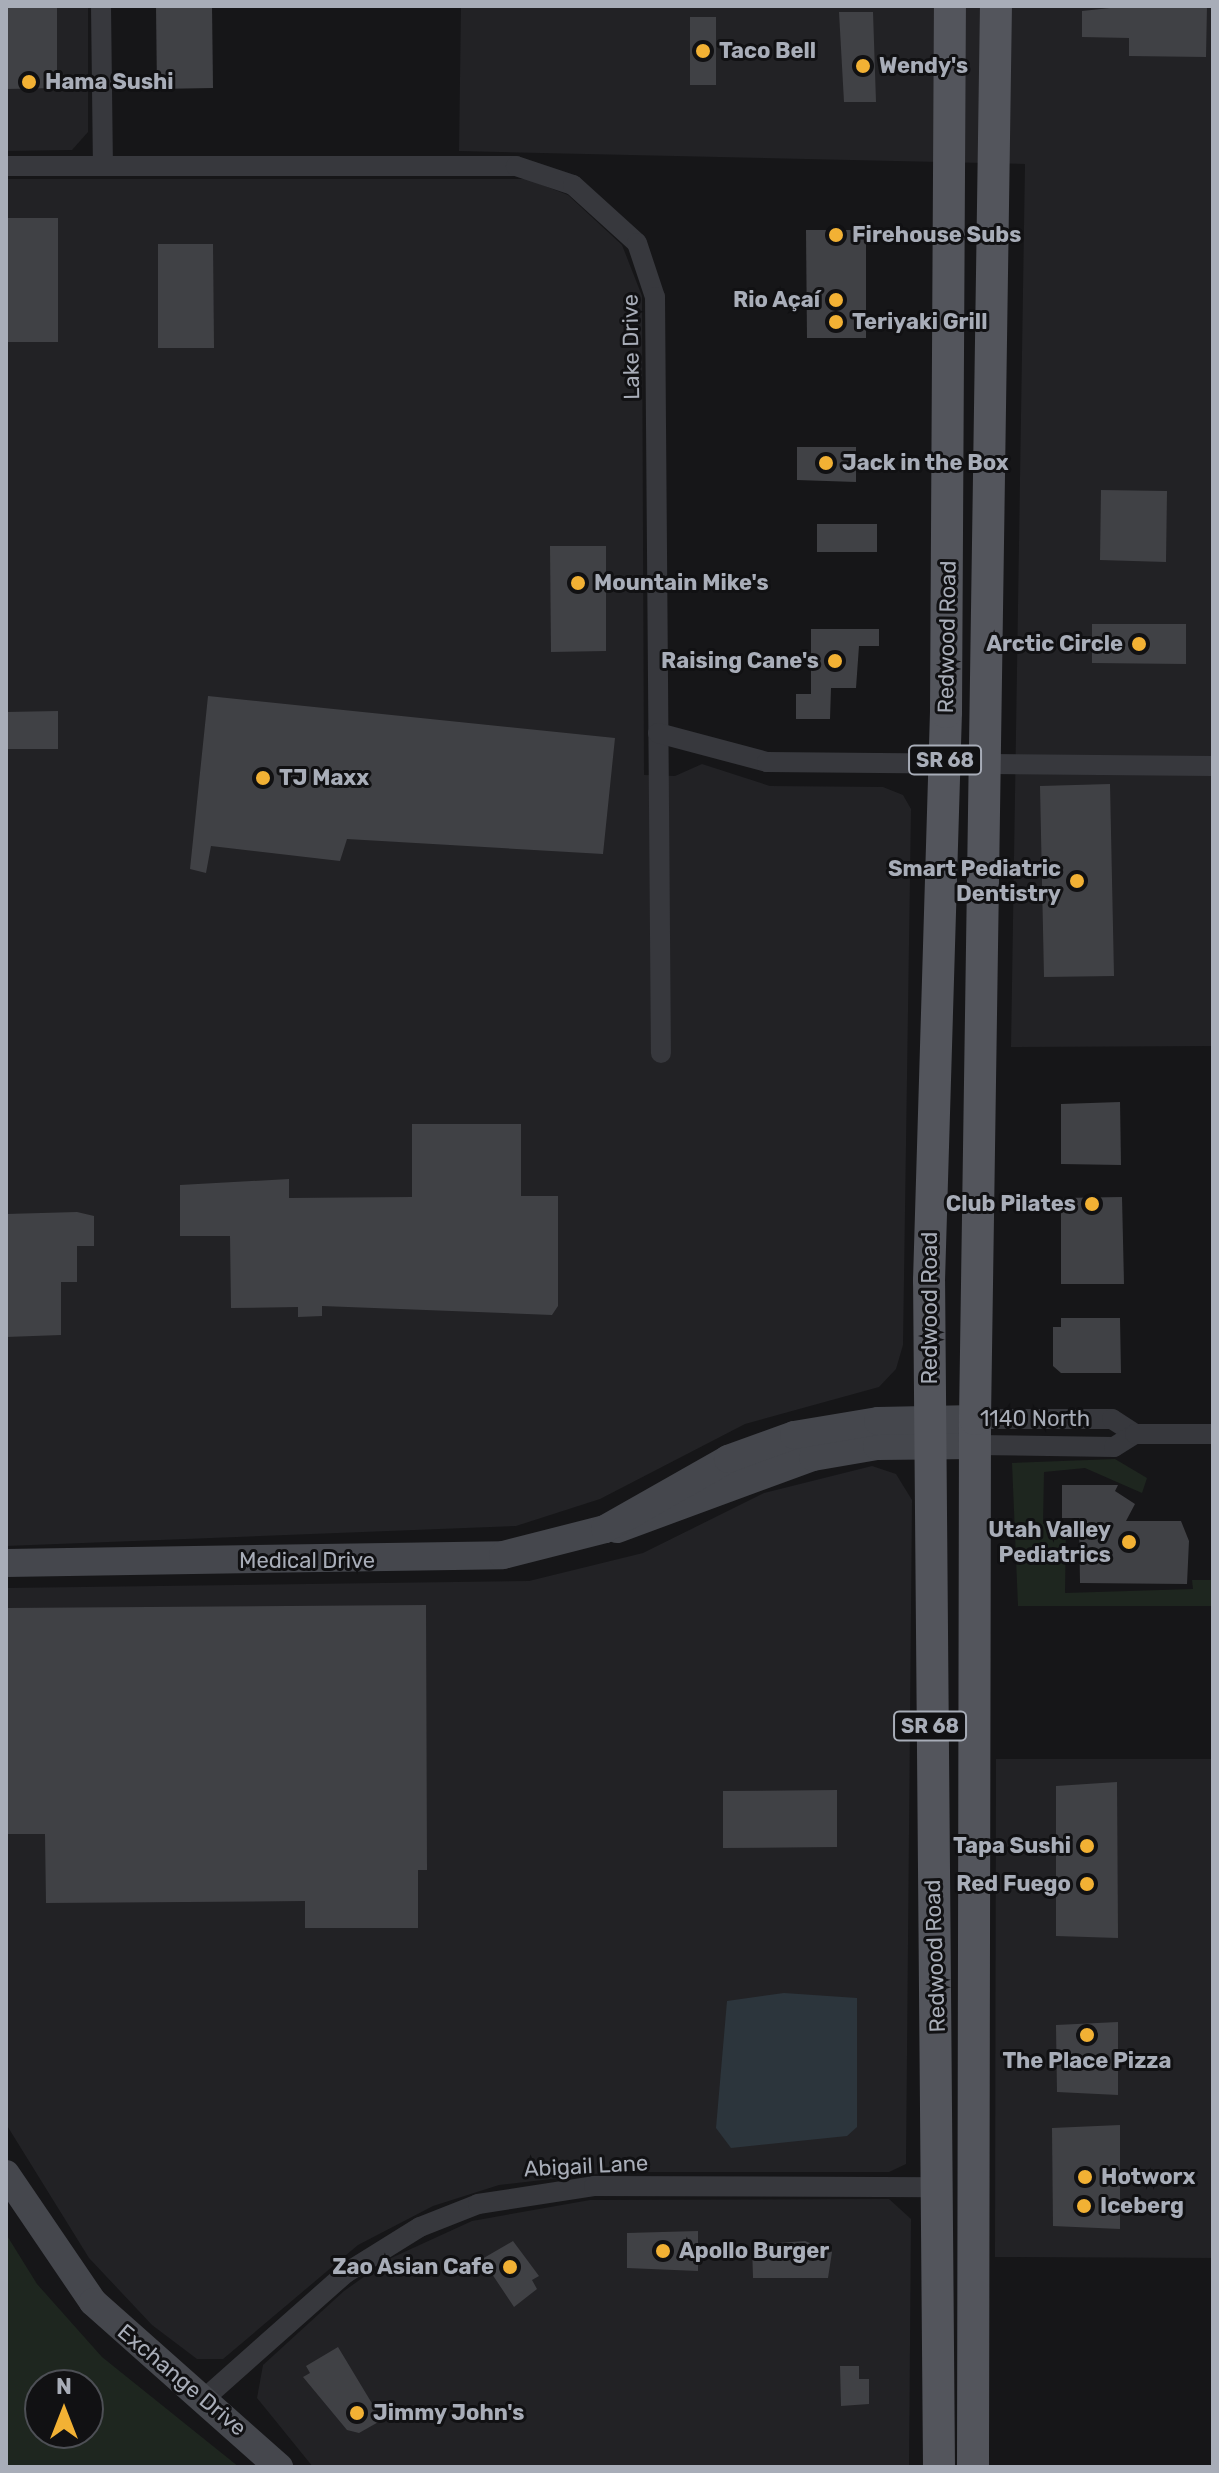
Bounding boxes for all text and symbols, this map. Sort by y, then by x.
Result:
place label: Taco Bell [719,38,816,64]
marker: Taco Bell [694,42,712,60]
place label: Wendy's [879,53,968,79]
marker: Wendy's [854,57,872,75]
place label: Hama Sushi [45,69,174,95]
marker: Hama Sushi [20,73,38,91]
place label: Firehouse Subs [852,222,1021,248]
marker: Firehouse Subs [827,226,845,244]
place label: Rio Açaí [733,287,820,313]
marker: Rio Açaí [827,291,845,309]
street label: Lake Drive [617,294,645,400]
place label: Teriyaki Grill [852,309,987,335]
marker: Teriyaki Grill [827,313,845,331]
place label: Jack in the Box [842,450,1009,476]
marker: Jack in the Box [817,454,835,472]
street label: Redwood Road [932,560,962,714]
place label: Mountain Mike's [594,570,769,596]
marker: Mountain Mike's [569,574,587,592]
place label: Arctic Circle [986,631,1123,657]
marker: Arctic Circle [1130,635,1148,653]
place label: Raising Cane's [661,648,819,674]
marker: Raising Cane's [826,652,844,670]
road number: SR 68 [907,744,983,776]
place label: TJ Maxx [279,765,369,791]
marker: TJ Maxx [254,769,272,787]
place label: Smart Pediatric Dentistry [888,855,1061,906]
marker: Smart Pediatric Dentistry [1068,872,1086,890]
place label: Club Pilates [946,1191,1076,1217]
marker: Club Pilates [1083,1195,1101,1213]
street label: Redwood Road [917,1232,943,1384]
street label: 1140 North [980,1406,1090,1432]
place label: Utah Valley Pediatrics [988,1516,1111,1568]
marker: Utah Valley Pediatrics [1118,1531,1140,1553]
street label: Medical Drive [239,1548,375,1574]
road number: SR 68 [892,1710,968,1742]
place label: Tapa Sushi [953,1833,1071,1859]
marker: Tapa Sushi [1078,1837,1096,1855]
place label: Red Fuego [956,1871,1071,1897]
marker: Red Fuego [1078,1875,1096,1893]
street label: Redwood Road [919,1879,951,2033]
marker: The Place Pizza [1078,2026,1096,2044]
place label: The Place Pizza [1003,2048,1171,2074]
street label: Abigail Lane [523,2150,649,2182]
place label: Hotworx [1101,2164,1196,2190]
marker: Hotworx [1076,2168,1094,2186]
place label: Iceberg [1100,2193,1184,2219]
marker: Iceberg [1075,2197,1093,2215]
place label: Apollo Burger [679,2238,829,2264]
marker: Apollo Burger [654,2242,672,2260]
place label: Zao Asian Cafe [332,2254,494,2280]
marker: Zao Asian Cafe [501,2258,519,2276]
street label: Exchange Drive [112,2319,252,2441]
north arrow [24,2369,104,2449]
text: N [56,2373,72,2400]
place label: Jimmy John's [373,2400,525,2426]
marker: Jimmy John's [348,2404,366,2422]

